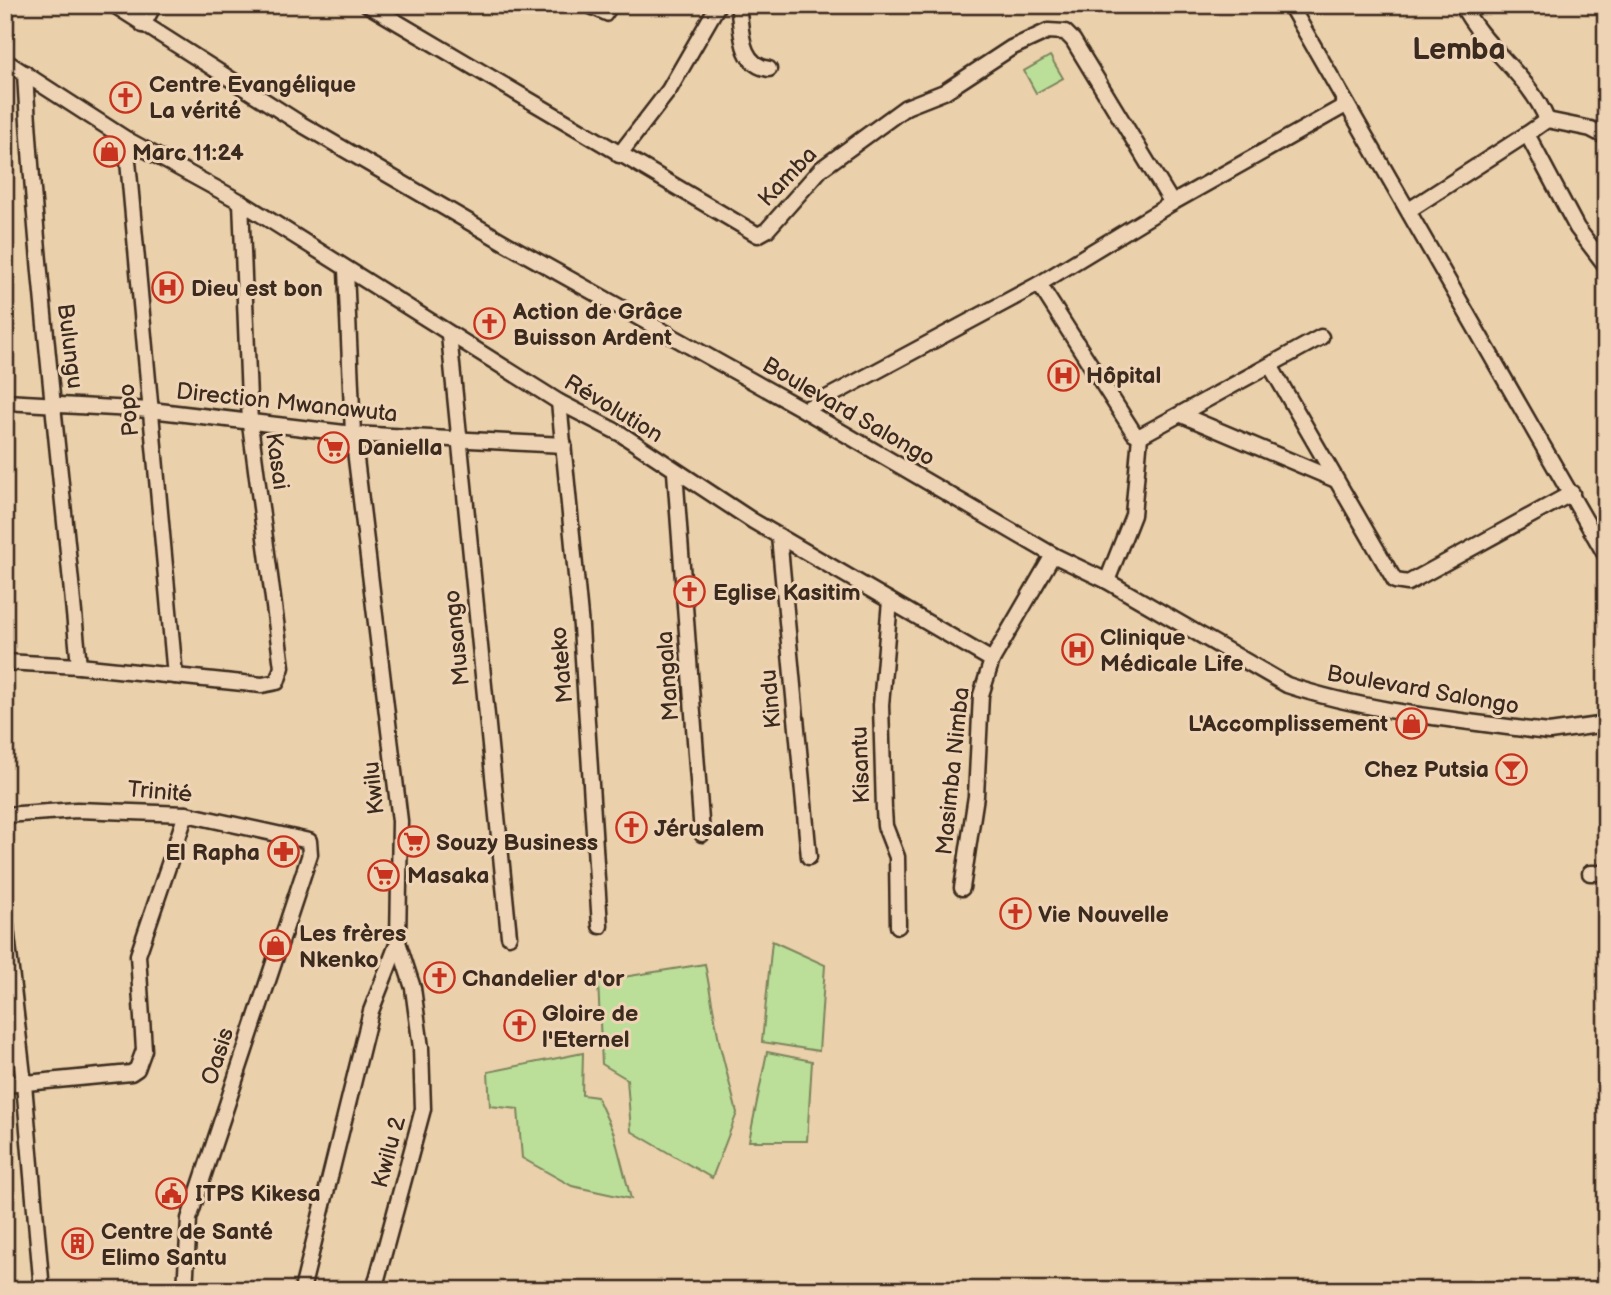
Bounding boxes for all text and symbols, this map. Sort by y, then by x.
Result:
district label: Lemba [1412,32,1506,68]
place label: Centre Evangélique La vérité [149,71,356,125]
church icon: Centre Evangélique La vérité [109,80,143,114]
shop icon: Marc 11:24 [92,135,126,169]
place label: Marc 11:24 [132,139,244,167]
street label: Kamba [752,141,823,213]
hospital icon: Dieu est bon [151,271,185,305]
place label: Dieu est bon [191,275,323,303]
place label: Action de Grâce Buisson Ardent [512,298,683,352]
street label: Bulungu [51,302,89,390]
church icon: Action de Grâce Buisson Ardent [473,307,507,341]
street label: Boulevard Salongo [757,351,940,473]
hospital icon: Hôpital [1046,358,1080,392]
place label: Hôpital [1086,362,1161,390]
street label: Révolution [559,368,668,449]
street label: Direction Mwanawuta [175,377,399,429]
street label: Popo [113,382,145,438]
supermarket icon: Daniella [317,430,351,464]
street label: Kasai [259,431,295,492]
place label: Daniella [357,434,443,462]
church icon: Eglise Kasitim [673,575,707,609]
place label: Eglise Kasitim [713,579,861,607]
street label: Musango [438,588,476,687]
place label: Clinique Médicale Life [1100,624,1244,678]
street label: Mateko [545,625,579,704]
street label: Mangala [651,630,685,722]
hospital icon: Clinique Médicale Life [1060,633,1094,667]
street label: Boulevard Salongo [1324,659,1521,721]
street label: Kindu [754,668,788,730]
street label: Masimba Nimba [930,686,976,857]
shop icon: L'Accomplissement [1394,706,1428,740]
place label: L'Accomplissement [1188,710,1388,738]
street label: Kisantu [846,726,876,804]
bar icon: Chez Putsia [1495,752,1529,786]
place label: Chez Putsia [1364,756,1489,784]
street label: Kwilu [357,760,391,816]
street label: Trinité [126,775,194,809]
church icon: Jérusalem [614,811,648,845]
place label: Jérusalem [654,815,764,843]
supermarket icon: Souzy Business [396,825,430,859]
place label: Souzy Business [436,829,598,857]
pharmacy icon: El Rapha [266,835,300,869]
place label: El Rapha [165,839,260,867]
supermarket icon: Masaka [367,858,401,892]
place label: Masaka [407,862,489,890]
church icon: Vie Nouvelle [998,897,1032,931]
place label: Vie Nouvelle [1038,901,1169,929]
place label: Les frères Nkenko [299,920,406,974]
shop icon: Les frères Nkenko [259,929,293,963]
church icon: Chandelier d'or [422,961,456,995]
place label: Chandelier d'or [462,965,625,993]
place label: Gloire de l'Eternel [542,1000,638,1054]
church icon: Gloire de l'Eternel [502,1009,536,1043]
street label: Oasis [196,1024,240,1088]
street label: Kwilu 2 [366,1113,412,1191]
public building icon: ITPS Kikesa [155,1176,189,1210]
place label: ITPS Kikesa [195,1180,321,1208]
place label: Centre de Santé Elimo Santu [101,1218,273,1272]
building icon: Centre de Santé Elimo Santu [61,1227,95,1261]

